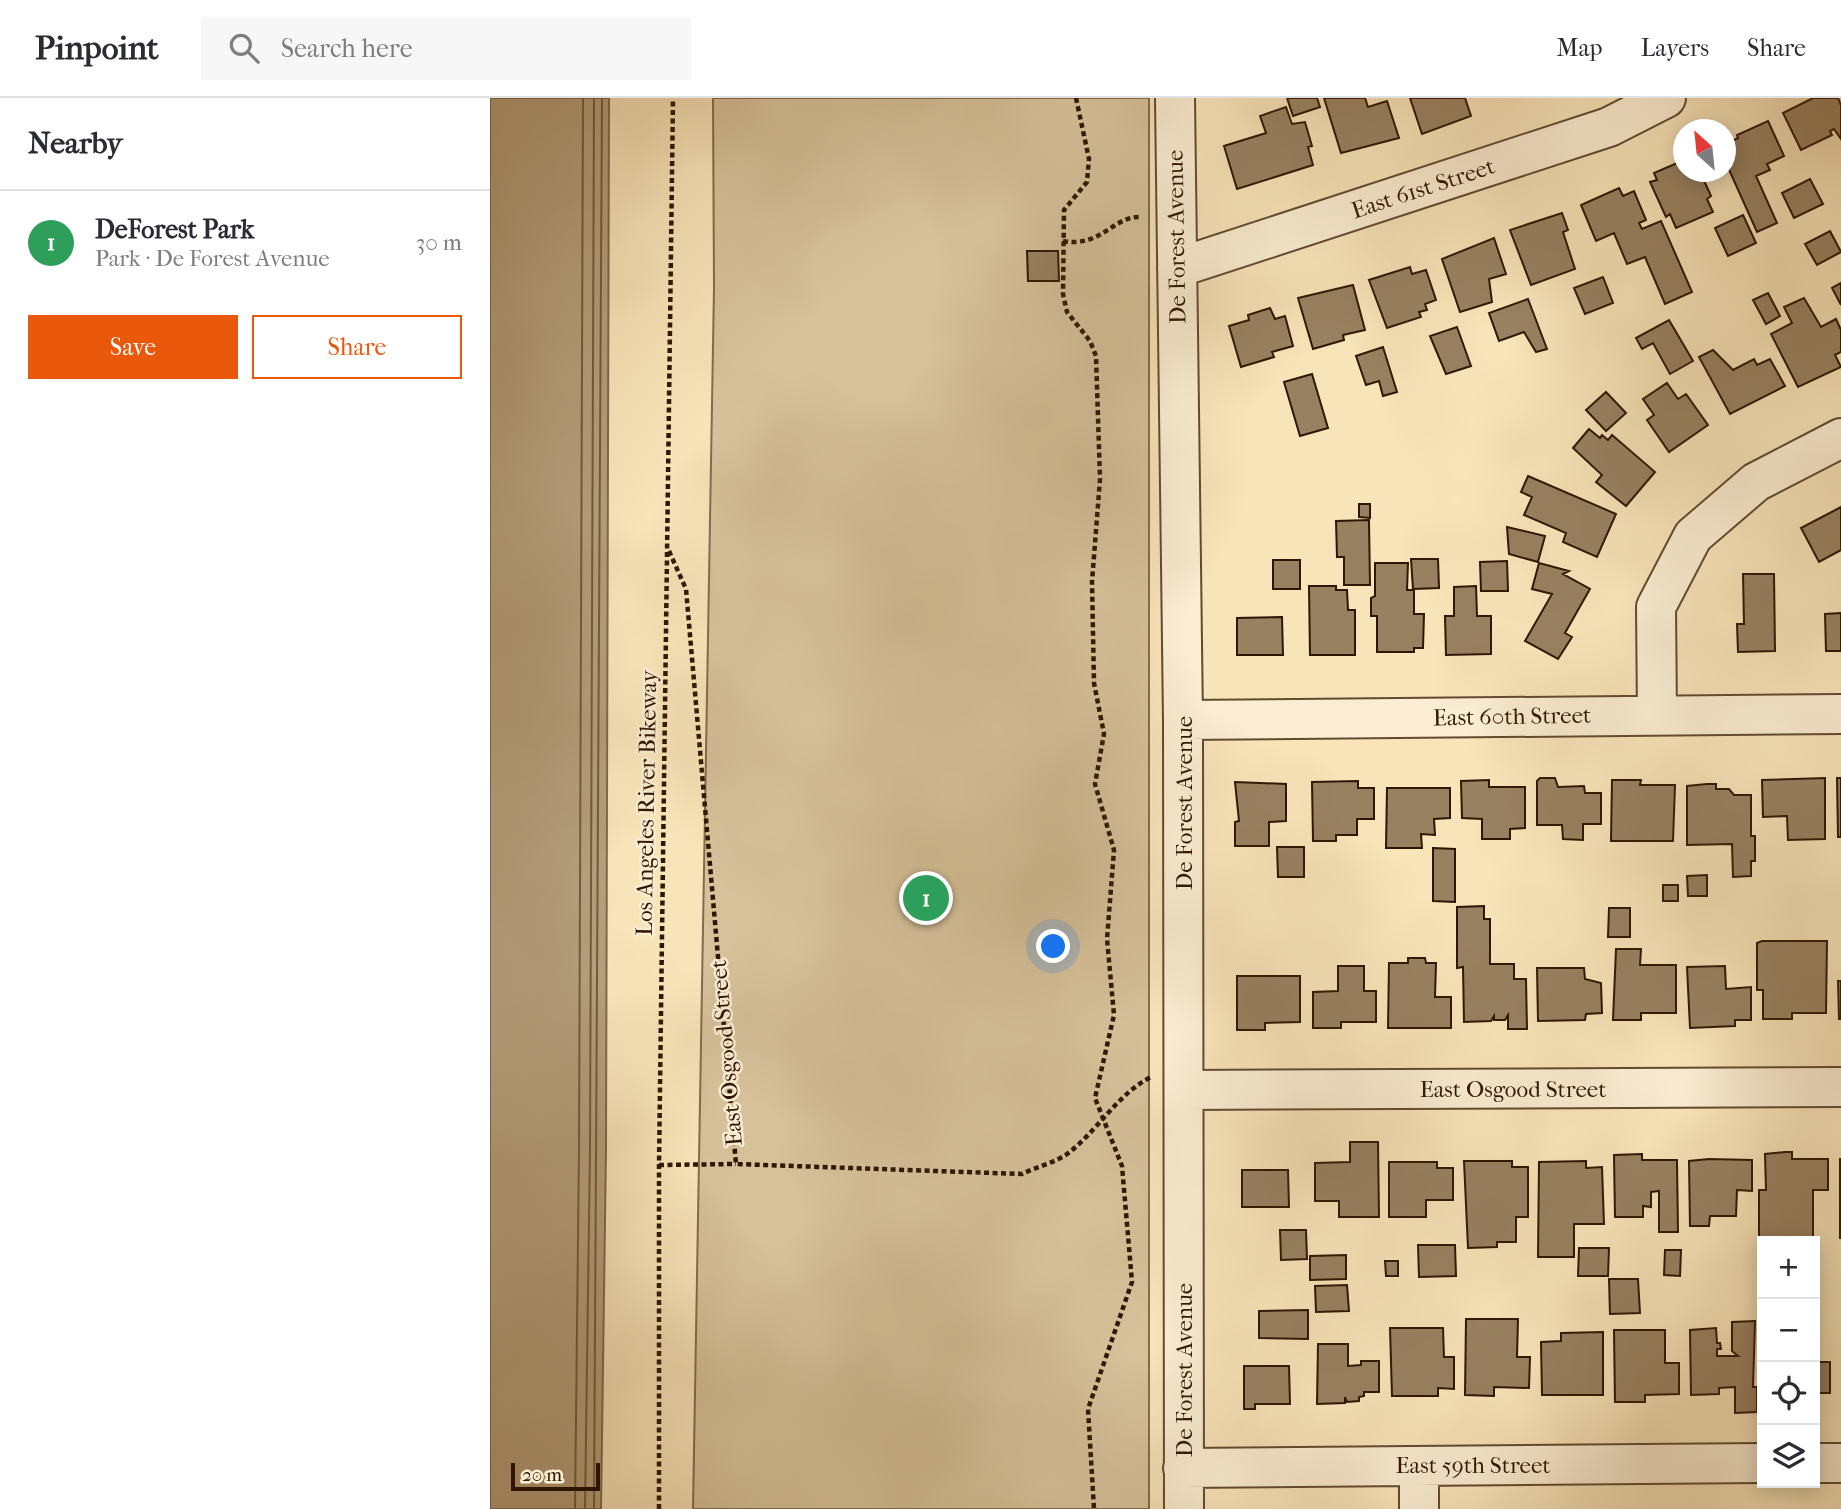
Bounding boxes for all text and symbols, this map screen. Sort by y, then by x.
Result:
search box [201,17,691,80]
text: Pinpoint [35,29,159,68]
icon: search [225,29,263,67]
text: Search here [281,33,413,64]
text: Map [1557,34,1603,62]
text: Layers [1641,34,1709,62]
text: Share [1747,34,1806,62]
north arrow [1673,119,1736,182]
text: Nearby [28,126,123,161]
street label: De Forest Avenue [1161,150,1192,324]
street label: East 61st Street [1348,153,1498,224]
text: DeForest Park [95,214,254,245]
text: 1 [47,229,55,256]
text: 30 m [416,229,462,256]
text: Park · De Forest Avenue [95,245,330,272]
button: Save [28,315,238,379]
button: Share [252,315,462,379]
street label: Los Angeles River Bikeway [631,669,662,936]
street label: East 60th Street [1433,702,1591,731]
street label: De Forest Avenue [1171,716,1198,890]
pin: 1 [903,872,949,924]
your location [1036,929,1070,963]
street label: East Osgood Street [705,959,748,1147]
street label: East Osgood Street [1420,1076,1606,1103]
map controls [1757,1236,1820,1488]
button: + [1757,1236,1820,1299]
street label: De Forest Avenue [1171,1283,1198,1457]
button: − [1757,1299,1820,1362]
button: locate [1757,1362,1820,1425]
button: layers [1757,1425,1820,1488]
street label: East 59th Street [1395,1452,1551,1479]
scale bar [511,1460,600,1492]
text: 20 m [522,1464,562,1486]

